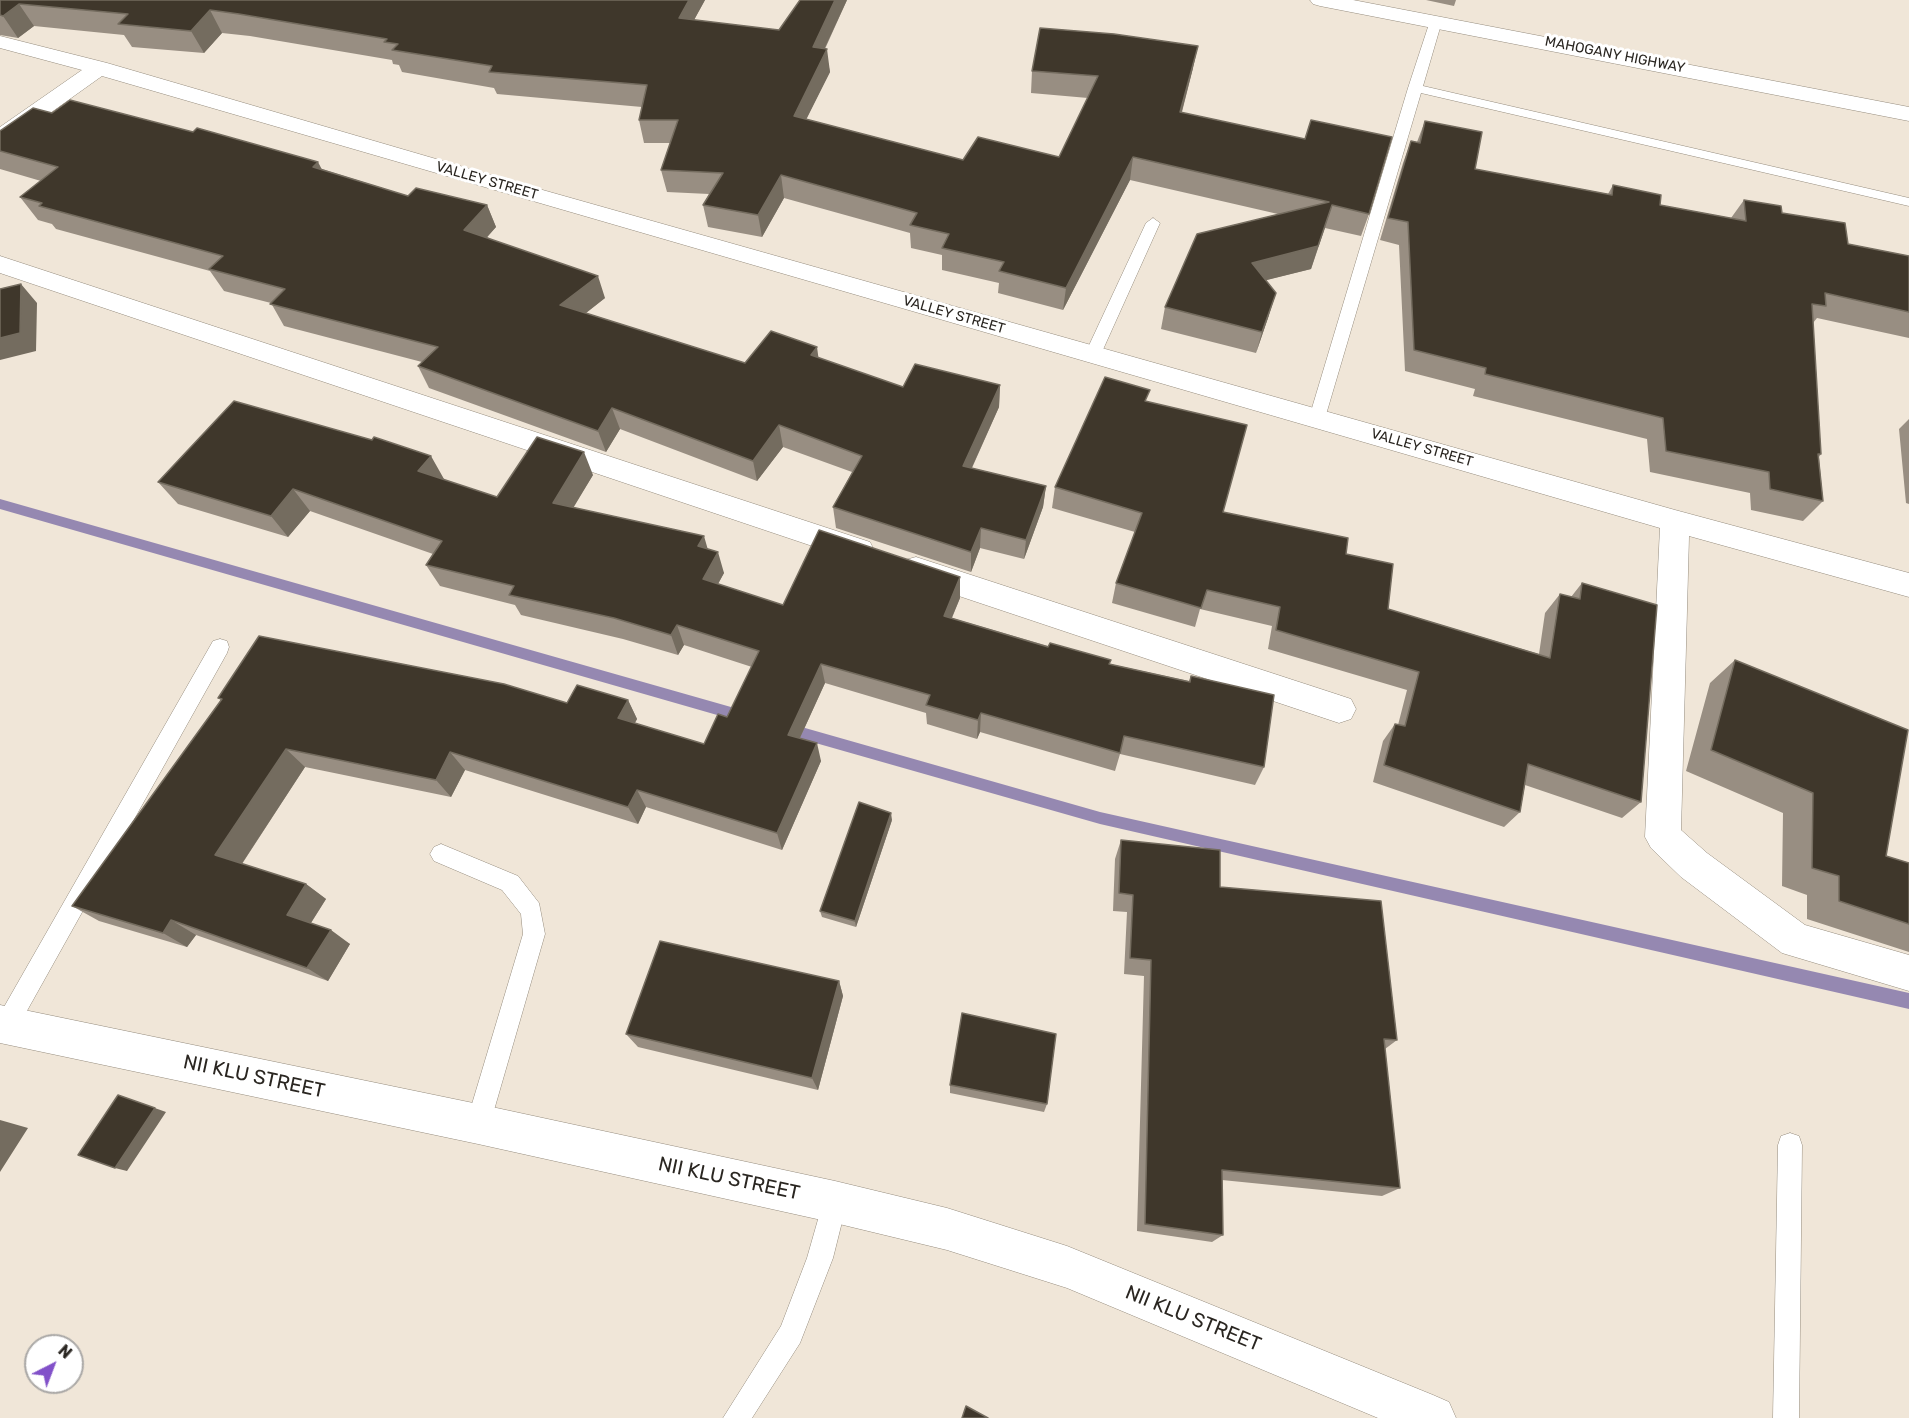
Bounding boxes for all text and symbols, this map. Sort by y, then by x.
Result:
street label: MAHOGANY HIGHWAY [1543,33,1687,77]
street label: VALLEY STREET [434,158,540,204]
street label: VALLEY STREET [901,292,1007,338]
street label: VALLEY STREET [1369,425,1475,471]
street label: NII KLU STREET [181,1050,327,1104]
street label: NII KLU STREET [656,1152,802,1206]
street label: NII KLU STREET [1122,1281,1264,1357]
north arrow [24,1334,84,1394]
text: N [54,1341,76,1363]

